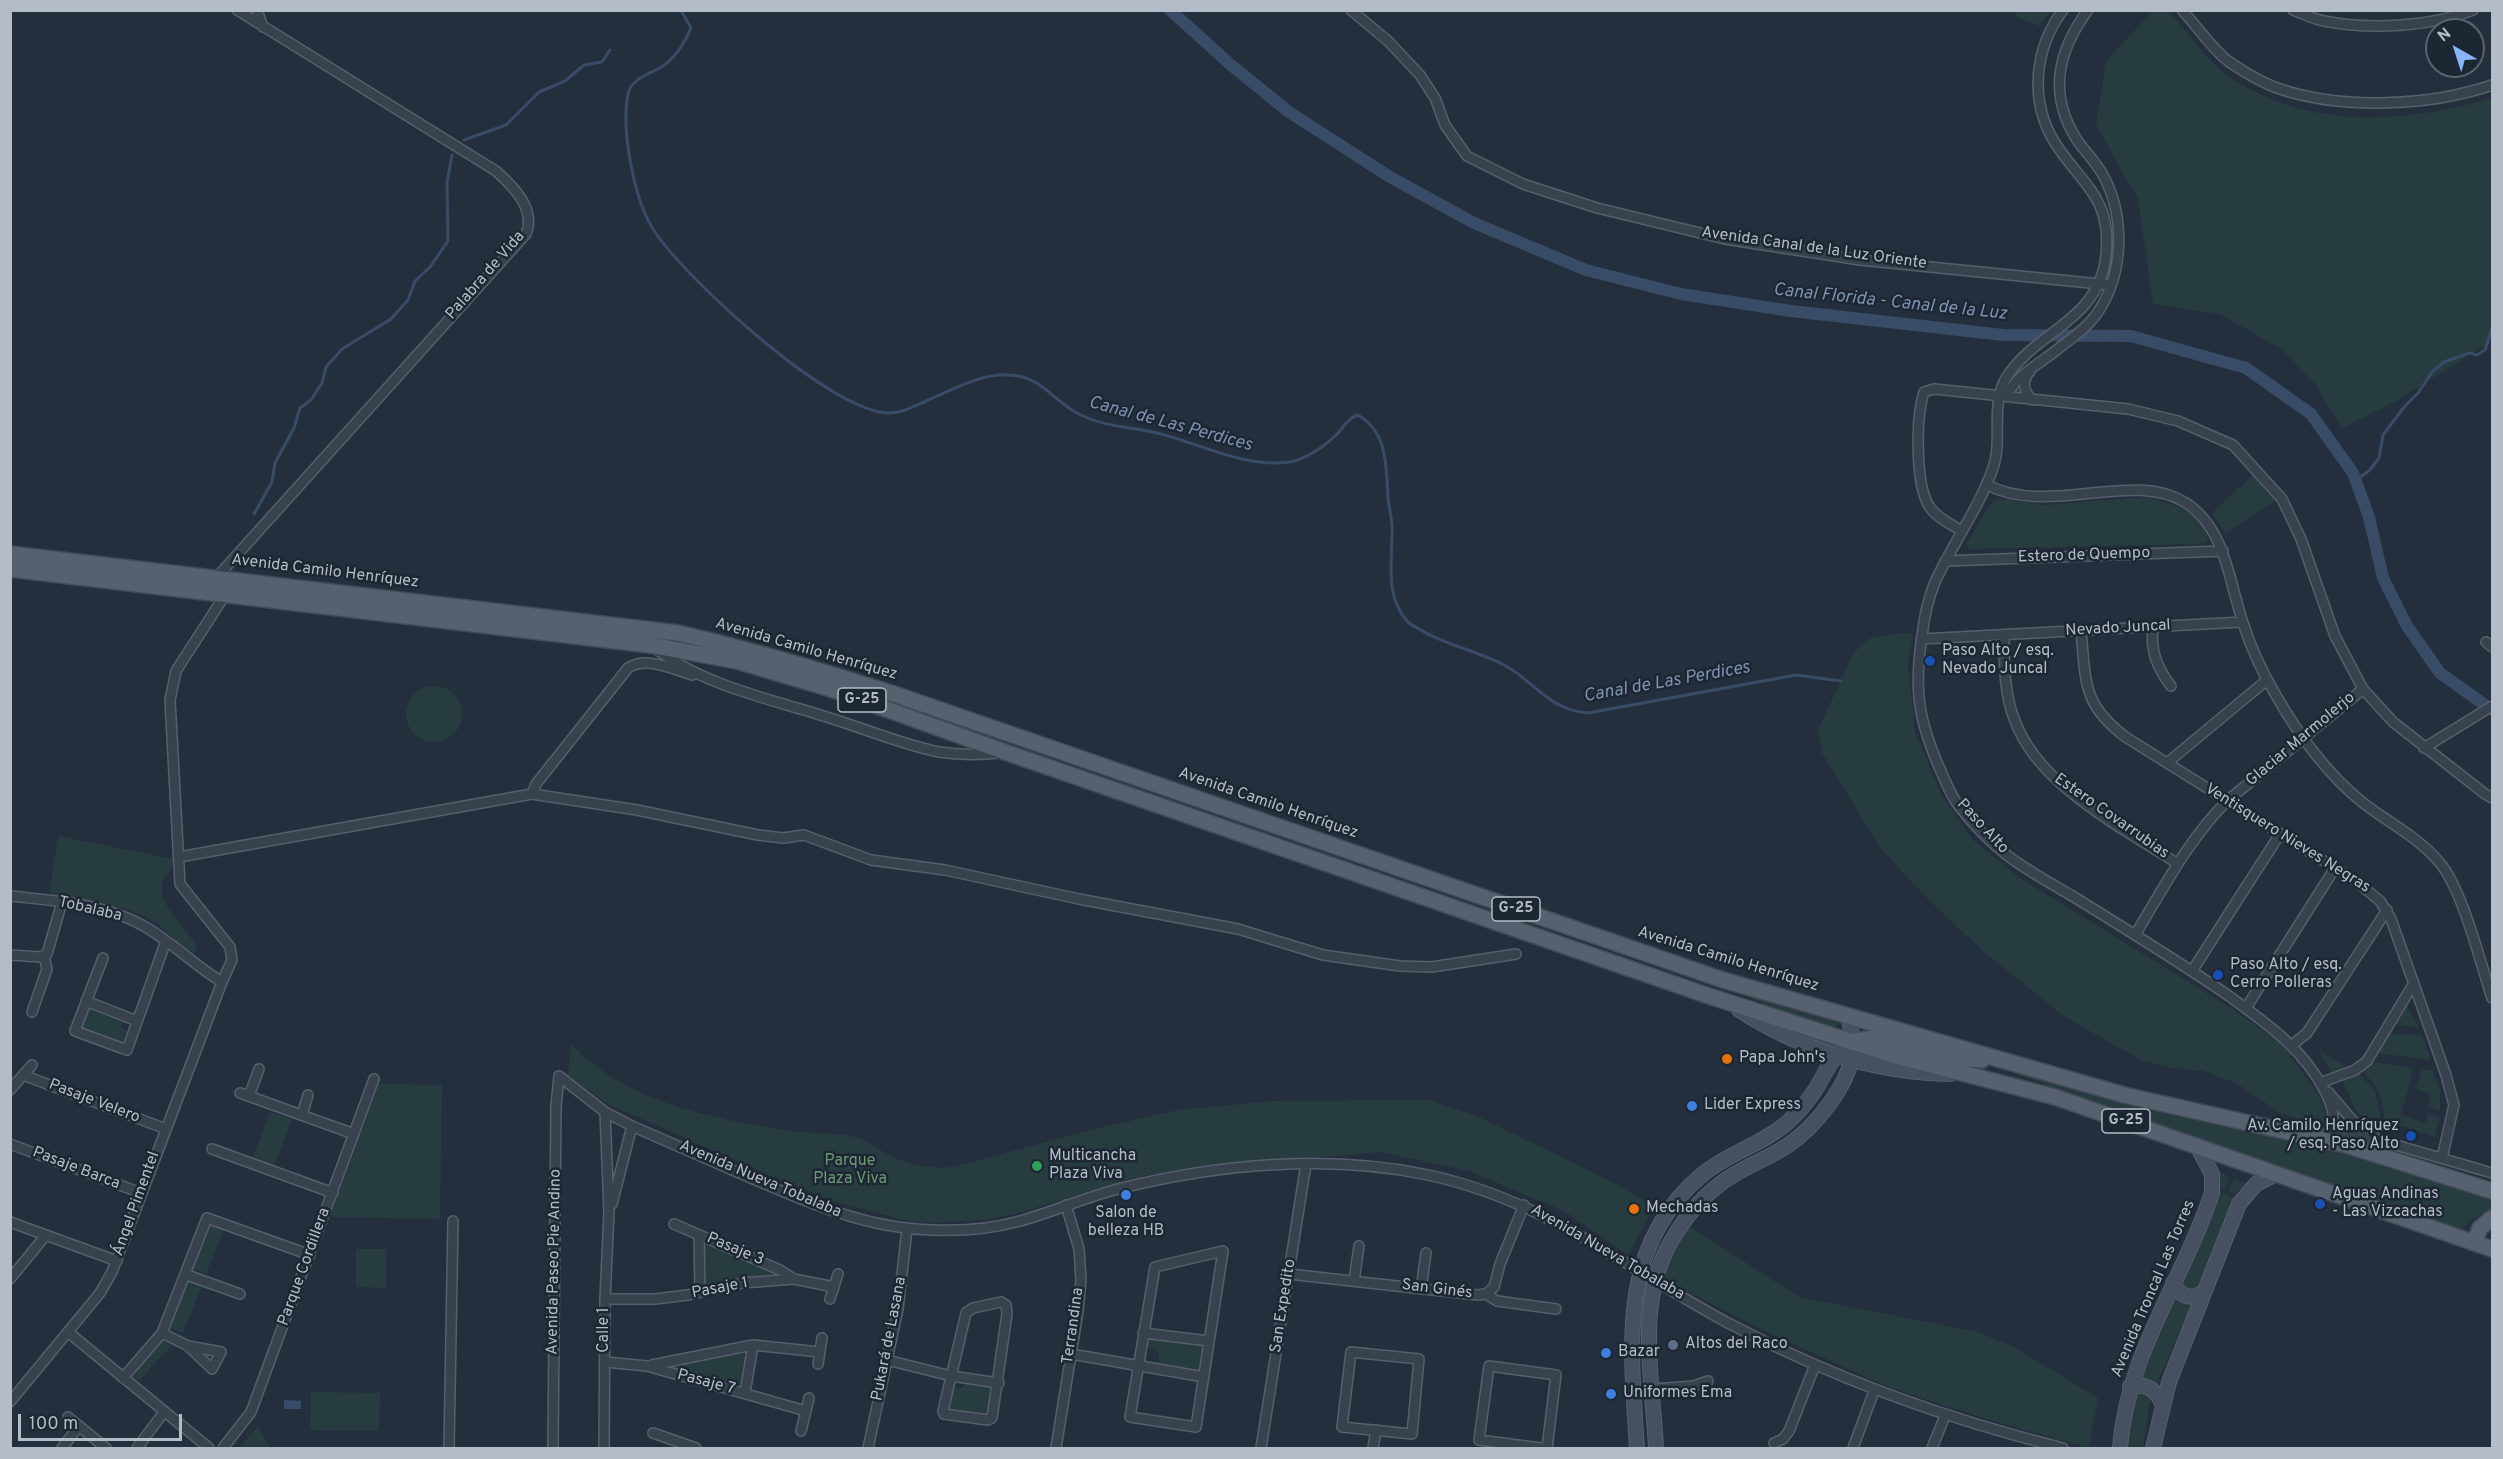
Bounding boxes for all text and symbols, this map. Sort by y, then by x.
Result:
north arrow [2425,18,2485,78]
text: N [2434,24,2456,47]
street label: Avenida Canal de la Luz Oriente [1700,224,1928,274]
street label: Palabra de Vida [442,228,530,324]
water label: Canal Florida - Canal de la Luz [1772,280,2008,326]
water label: Canal de Las Perdices [1086,393,1254,457]
street label: Estero de Quempo [2017,544,2151,568]
street label: Avenida Camilo Henríquez [230,551,420,593]
street label: Avenida Camilo Henríquez [713,615,899,685]
street label: Nevado Juncal [2065,617,2171,641]
place label: Paso Alto / esq. Nevado Juncal [1942,642,2054,680]
marker: Paso Alto / esq. Nevado Juncal [1923,654,1937,668]
water label: Canal de Las Perdices [1582,658,1752,708]
road number: G-25 [838,688,886,712]
street label: Glaciar Marmolerjo [2243,689,2359,791]
street label: Avenida Camilo Henríquez [1176,764,1360,844]
street label: Estero Covarrubias [2050,770,2172,864]
street label: Ventisquero Nieves Negras [2201,780,2373,898]
street label: Paso Alto [1952,796,2012,858]
street label: Tobalaba [56,893,124,927]
road number: G-25 [1492,897,1540,921]
street label: Avenida Camilo Henríquez [1635,923,1821,997]
place label: Paso Alto / esq. Cerro Polleras [2230,956,2342,994]
marker: Paso Alto / esq. Cerro Polleras [2211,968,2225,982]
place label: Papa John's [1739,1049,1826,1069]
marker: Papa John's [1720,1052,1734,1066]
street label: Pasaje Velero [46,1076,142,1128]
place label: Lider Express [1704,1096,1801,1116]
marker: Lider Express [1685,1099,1699,1113]
road number: G-25 [2102,1109,2150,1133]
place label: Av. Camilo Henríquez / esq. Paso Alto [2247,1117,2399,1155]
marker: Av. Camilo Henríquez / esq. Paso Alto [2404,1129,2418,1143]
street label: Avenida Nueva Tobalaba [676,1137,844,1223]
street label: Pasaje Barca [30,1144,122,1194]
place label: Multicancha Plaza Viva [1049,1147,1136,1185]
street label: Ángel Pimentel [109,1149,165,1259]
park label: Parque Plaza Viva [813,1152,887,1190]
marker: Multicancha Plaza Viva [1030,1159,1044,1173]
street label: Avenida Paseo Pie Andino [544,1169,566,1355]
place label: Aguas Andinas - Las Vizcachas [2332,1185,2443,1223]
marker: Salon de belleza HB [1119,1188,1133,1202]
marker: Aguas Andinas - Las Vizcachas [2313,1197,2327,1211]
street label: Avenida Troncal Las Torres [2108,1198,2200,1380]
place label: Mechadas [1646,1199,1718,1219]
street label: Avenida Nueva Tobalaba [1527,1201,1687,1305]
marker: Mechadas [1627,1202,1641,1216]
place label: Salon de belleza HB [1088,1204,1164,1242]
street label: Parque Cordillera [275,1205,335,1329]
street label: Pasaje 3 [703,1229,767,1271]
street label: San Expedito [1267,1258,1301,1354]
street label: Pasaje 1 [690,1274,750,1304]
street label: Pukará de Lasana [869,1275,911,1403]
street label: San Ginés [1400,1276,1474,1304]
street label: Terrandina [1059,1286,1089,1366]
street label: Calle 1 [595,1307,615,1353]
place label: Altos del Raco [1685,1335,1788,1355]
marker: Altos del Raco [1666,1338,1680,1352]
place label: Bazar [1618,1343,1660,1363]
marker: Bazar [1599,1346,1613,1360]
street label: Pasaje 7 [675,1366,737,1400]
place label: Uniformes Ema [1623,1384,1732,1404]
marker: Uniformes Ema [1604,1387,1618,1401]
scale bar [21,1402,184,1440]
text: 100 m [29,1413,78,1436]

